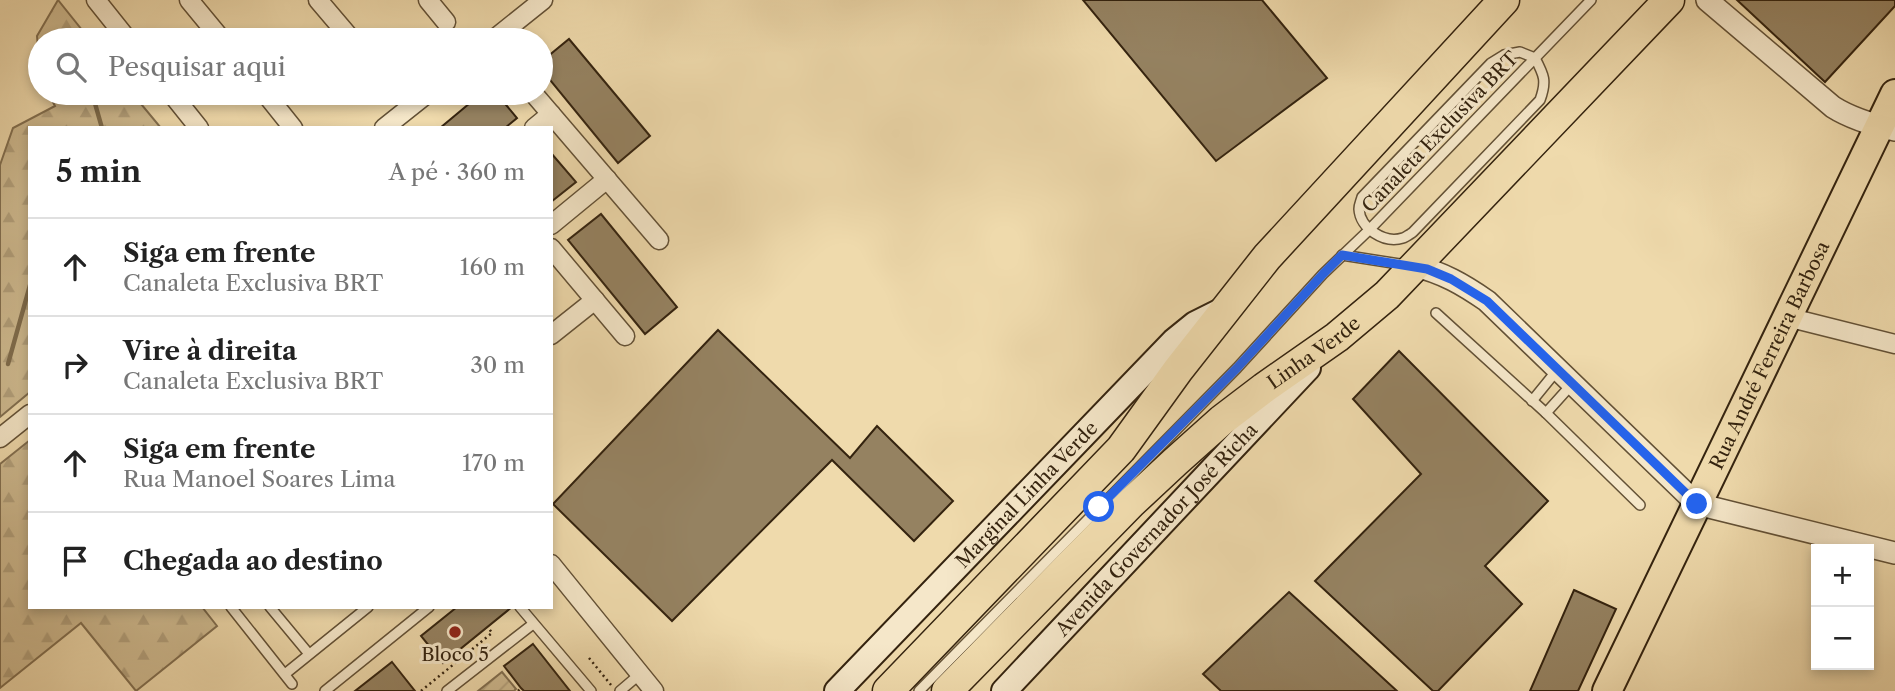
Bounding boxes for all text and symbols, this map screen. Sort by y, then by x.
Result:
search box [28,28,553,105]
street label: Canaleta Exclusiva BRT [1357,46,1523,217]
icon: search [52,48,90,86]
text: Pesquisar aqui [108,51,286,83]
text: 5 min [56,153,141,190]
text: A pé · 360 m [389,158,525,186]
text: Siga em frente [123,237,316,269]
street label: Rua André Ferreira Barbosa [1704,237,1834,473]
icon: ahead [56,248,94,286]
text: 160 m [460,253,525,281]
text: Canaleta Exclusiva BRT [123,269,383,297]
street label: Linha Verde [1263,311,1365,394]
text: Vire à direita [123,335,297,367]
icon: right [56,346,94,384]
text: 30 m [470,351,525,379]
text: Canaleta Exclusiva BRT [123,367,383,395]
street label: Marginal Linha Verde [951,416,1102,572]
street label: Avenida Governador José Richa [1050,418,1262,641]
text: Siga em frente [123,433,316,465]
icon: ahead [56,444,94,482]
text: 170 m [462,449,525,477]
text: Rua Manoel Soares Lima [123,465,396,493]
route end [1681,488,1712,519]
route start [1083,491,1114,522]
icon: arrive [56,542,94,580]
map controls [1811,544,1874,670]
button: + [1811,544,1874,607]
text: Chegada ao destino [123,545,383,577]
button: − [1811,607,1874,670]
marker: Bloco 5 [447,624,463,640]
place label: Bloco 5 [421,643,489,666]

